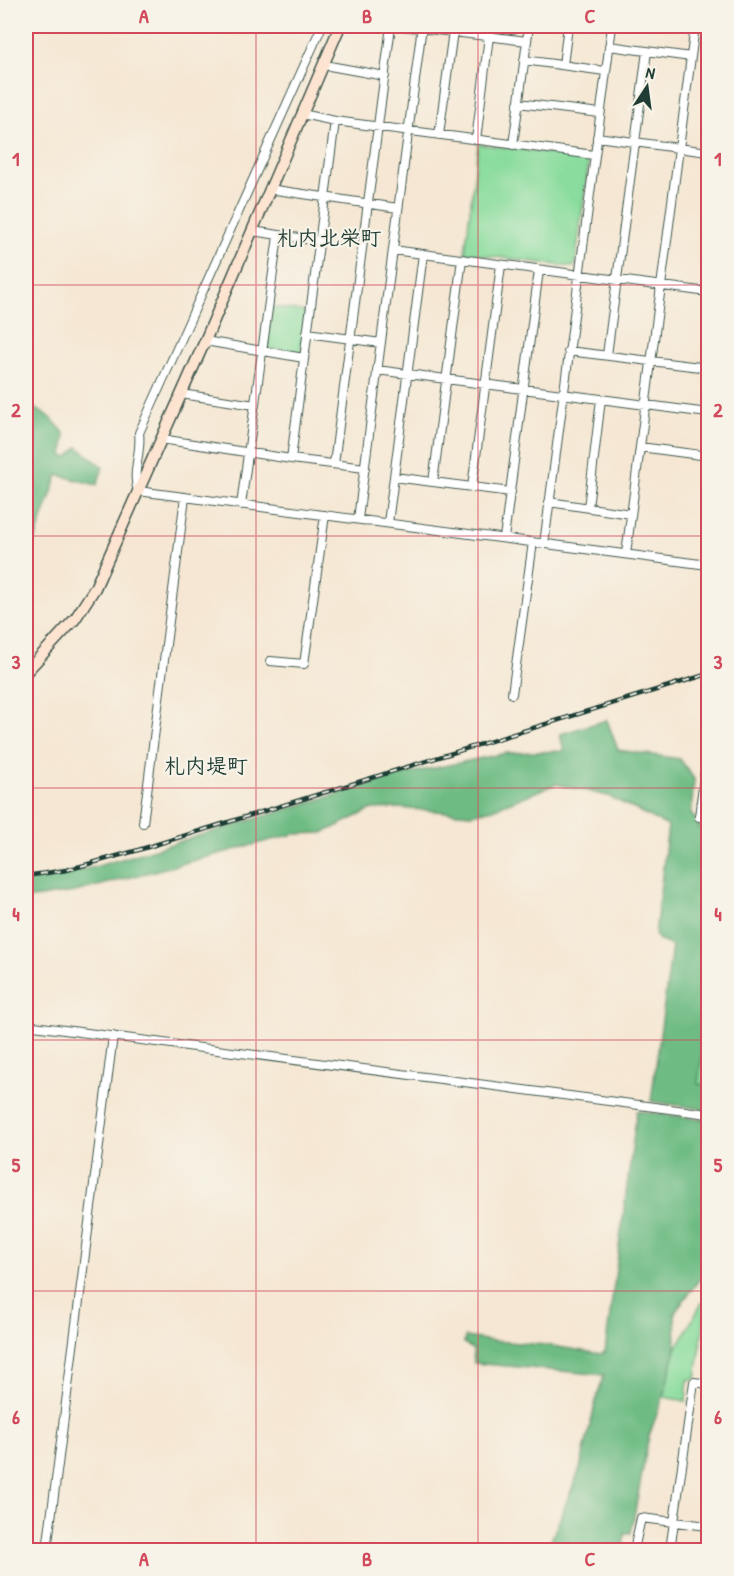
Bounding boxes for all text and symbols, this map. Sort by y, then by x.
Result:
text: A [139,2,149,29]
text: B [362,2,372,29]
text: C [585,2,596,29]
north arrow [617,57,677,117]
text: N [644,61,657,84]
text: 1 [12,145,20,172]
text: 1 [714,145,722,172]
district label: 札内北栄町 [277,223,382,252]
text: 2 [11,396,21,423]
text: 2 [713,396,723,423]
text: 3 [12,648,21,675]
text: 3 [714,648,723,675]
district label: 札内堤町 [164,751,248,780]
text: 4 [12,900,20,927]
text: 4 [714,900,722,927]
text: 5 [12,1151,21,1178]
text: 5 [714,1151,723,1178]
text: 6 [12,1403,20,1430]
text: 6 [714,1403,722,1430]
text: A [139,1545,149,1572]
text: B [362,1545,372,1572]
text: C [585,1545,596,1572]

